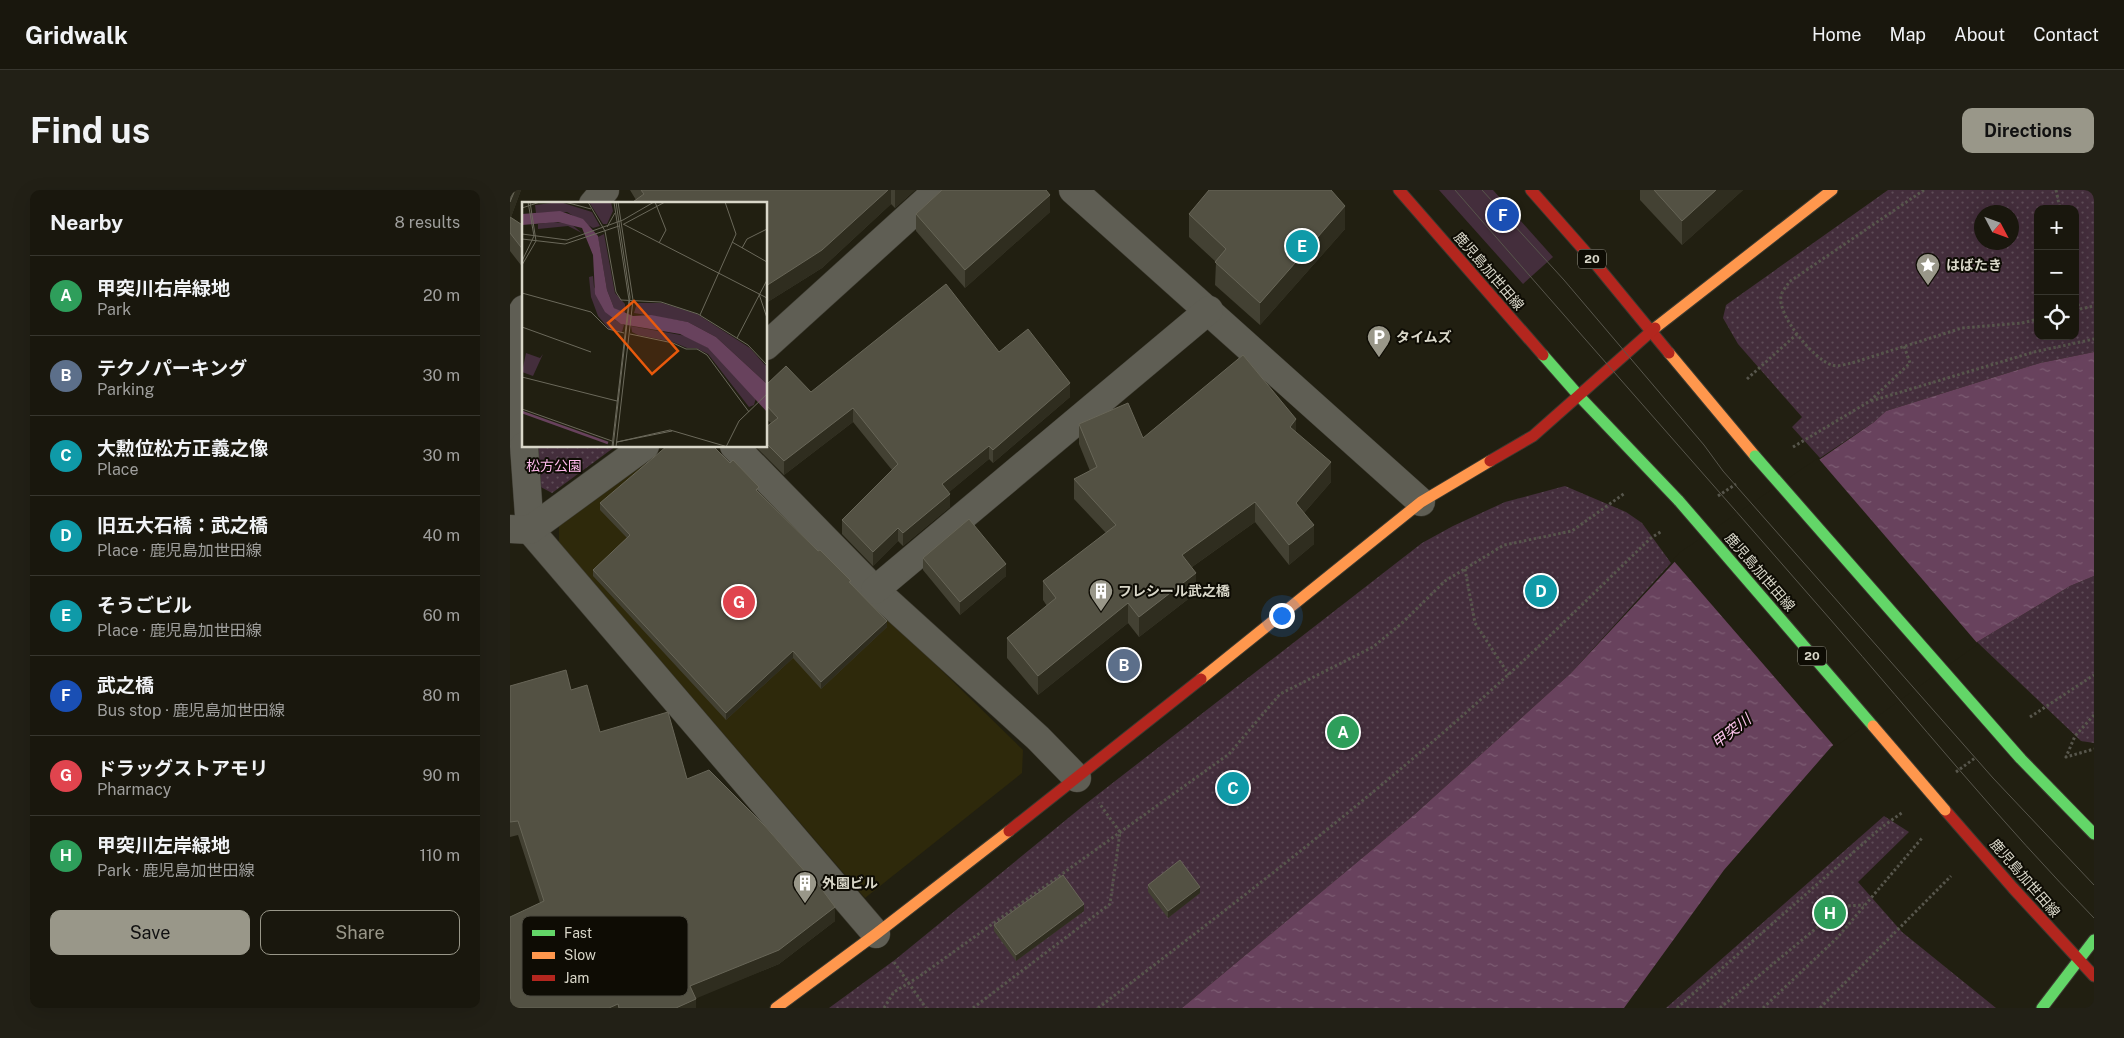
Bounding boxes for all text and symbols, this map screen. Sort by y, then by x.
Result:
text: Gridwalk [25,21,128,49]
text: Home [1812,24,1862,45]
text: Map [1890,24,1926,45]
text: About [1954,24,2005,45]
text: Contact [2033,24,2099,45]
button: Directions [1962,108,2094,153]
text: Find us [30,110,150,151]
pin: F [1487,196,1519,234]
inset map [522,202,768,448]
north arrow [1974,205,2019,250]
map controls [2034,205,2079,340]
button: + [2034,205,2079,250]
text: Nearby [50,210,123,235]
text: 8 results [395,213,460,232]
pin: E [1286,227,1318,265]
street label: 鹿児島加世田線 [1451,229,1527,313]
road number: 20 [1578,250,1606,268]
button: − [2034,250,2079,295]
place icon: はばたき [1915,252,1941,286]
place label: はばたき [1946,257,2002,273]
text: 甲突川右岸緑地 [97,277,230,299]
text: A [60,286,72,305]
text: 20 m [423,286,460,305]
button: locate [2034,295,2079,340]
text: Park [97,300,131,319]
parking icon: タイムズ [1366,324,1392,358]
place label: タイムズ [1396,329,1452,345]
text: テクノパーキング [97,357,247,379]
text: B [61,366,71,385]
text: 30 m [423,366,460,385]
text: Parking [97,380,154,399]
text: 大勲位松方正義之像 [97,437,268,459]
text: C [60,446,72,465]
text: 30 m [423,446,460,465]
park label: 松方公園 [526,458,582,474]
text: Place [97,460,139,479]
text: 旧五大石橋：武之橋 [97,514,268,536]
text: D [60,526,72,545]
text: 40 m [422,526,460,545]
street label: 鹿児島加世田線 [1722,530,1798,614]
text: Place · 鹿児島加世田線 [97,541,262,560]
pin: D [1525,572,1557,610]
building icon: フレシール武之橋 [1088,578,1114,612]
pin: G [723,583,755,621]
place label: フレシール武之橋 [1118,583,1230,599]
text: そうごビル [97,594,192,616]
your location [1269,603,1295,629]
text: E [61,606,71,625]
text: 60 m [423,606,460,625]
text: Place · 鹿児島加世田線 [97,621,262,640]
pin: B [1108,646,1140,684]
road number: 20 [1798,646,1826,666]
text: 武之橋 [97,674,154,696]
text: F [61,686,71,705]
text: 80 m [422,686,460,705]
text: Bus stop · 鹿児島加世田線 [97,701,285,720]
water label: 甲突川 [1708,709,1756,752]
pin: A [1327,713,1359,751]
text: ドラッグストアモリ [97,757,268,779]
text: G [60,766,72,785]
text: 90 m [423,766,460,785]
pin: C [1217,769,1249,807]
text: Pharmacy [97,780,171,799]
text: 甲突川左岸緑地 [97,834,230,856]
street label: 鹿児島加世田線 [1987,836,2063,920]
text: H [60,846,72,865]
text: 110 m [419,846,460,865]
text: Park · 鹿児島加世田線 [97,861,254,880]
building icon: 外園ビル [792,870,818,904]
place label: 外園ビル [822,875,878,891]
pin: H [1814,894,1846,932]
button: Save [50,910,250,955]
button: Share [260,910,460,955]
legend [522,916,688,996]
text: Fast [564,925,592,941]
text: Slow [564,947,596,963]
text: Jam [564,970,589,986]

